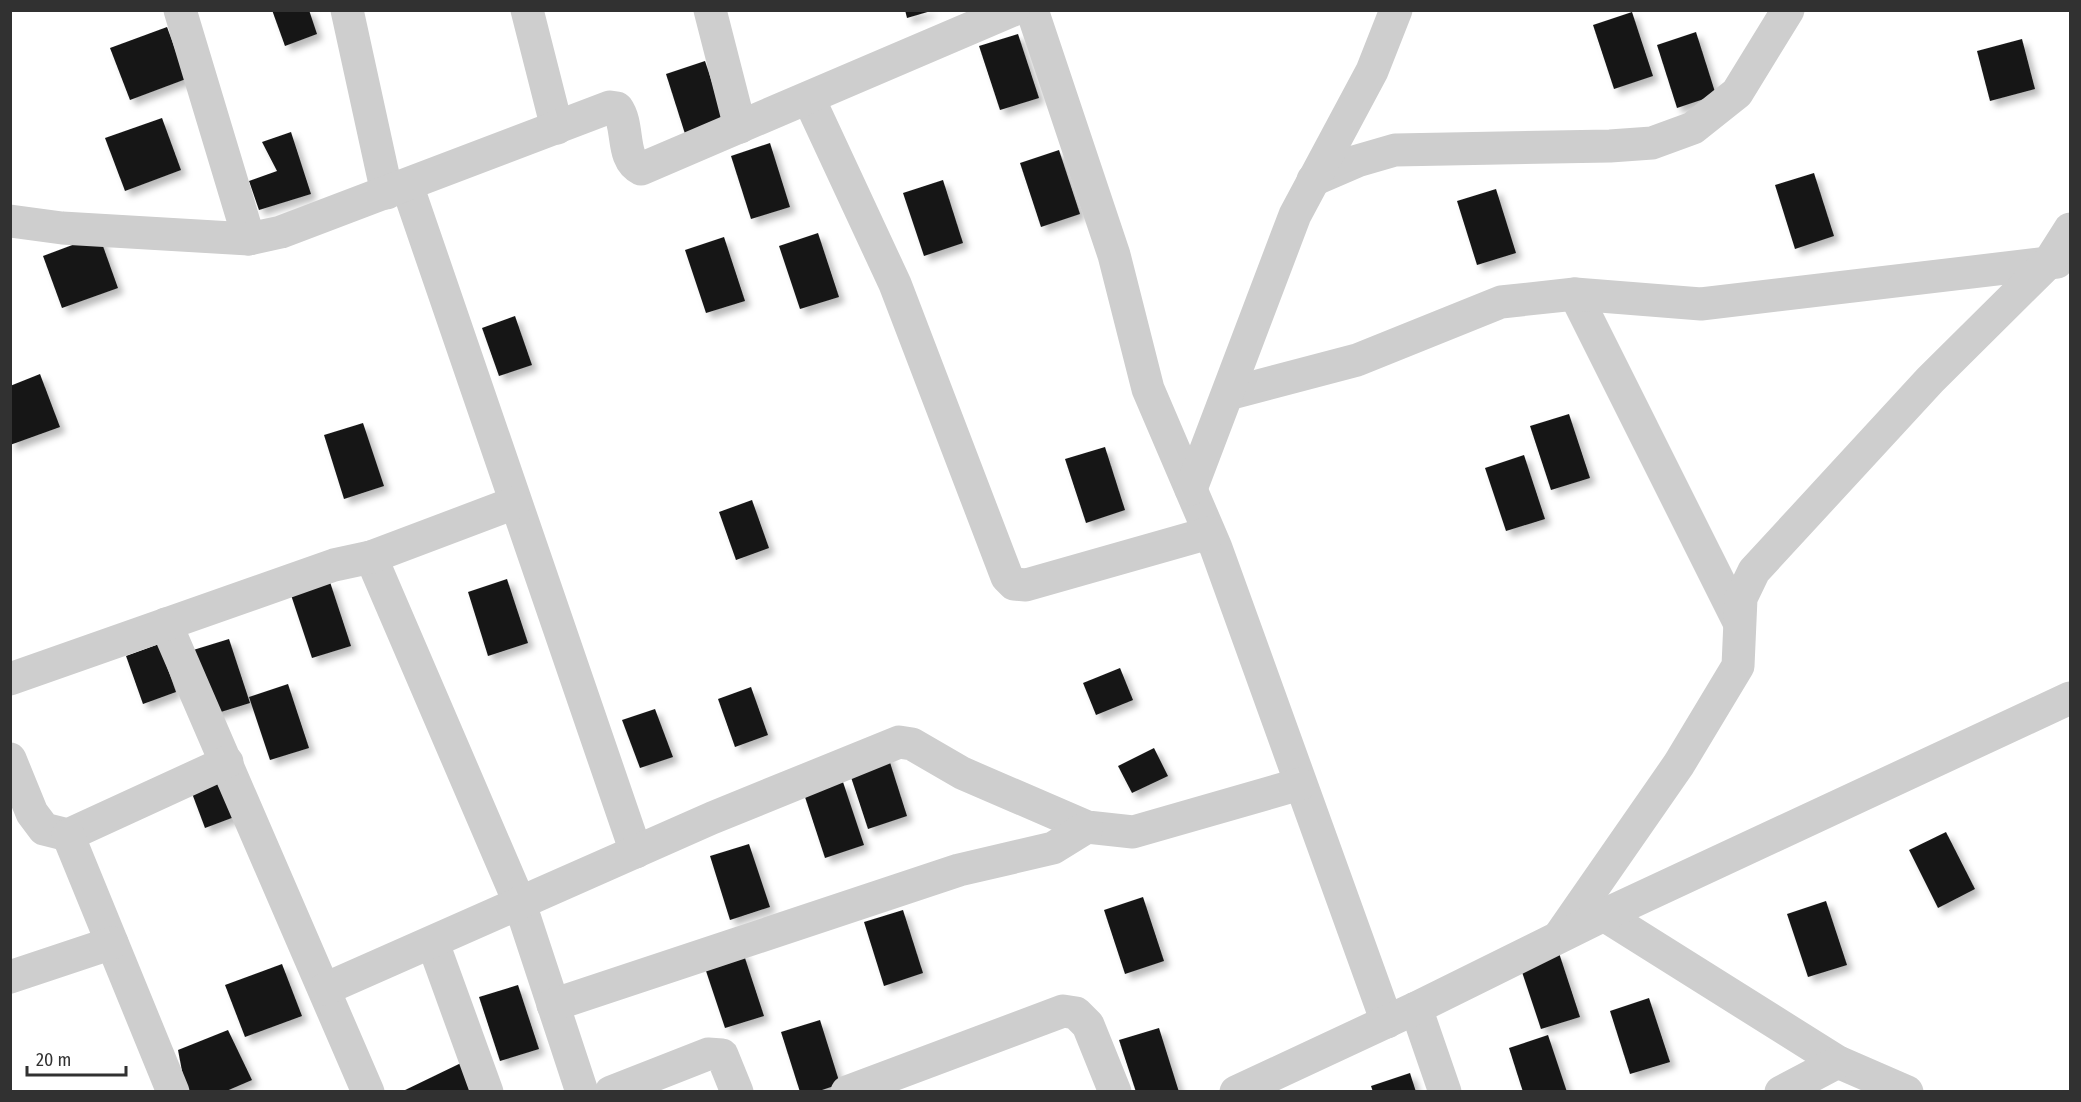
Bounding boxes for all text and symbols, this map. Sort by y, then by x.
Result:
scale bar [27,1039,126,1077]
text: 20 m [36,1049,71,1071]

